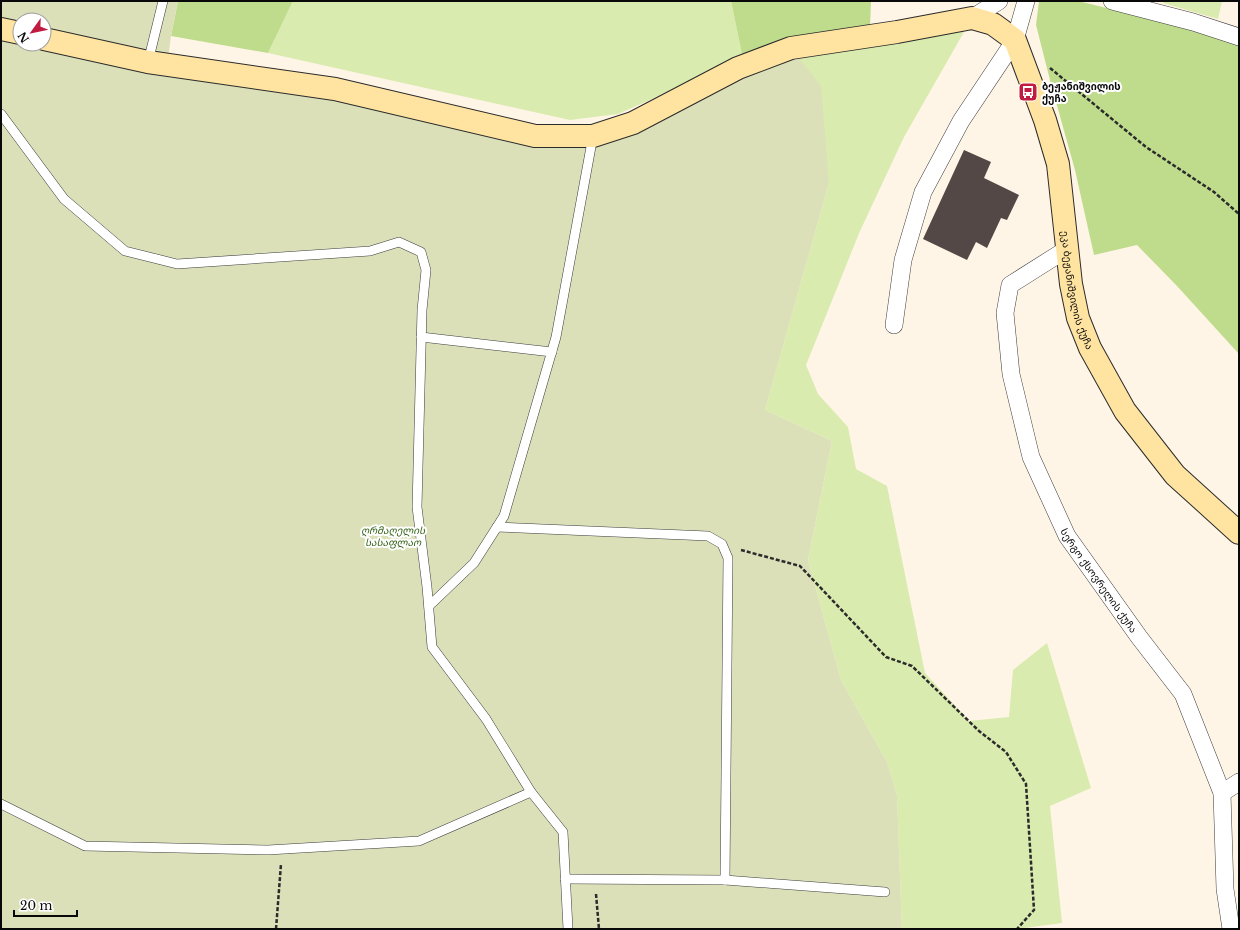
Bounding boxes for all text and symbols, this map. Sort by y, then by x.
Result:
north arrow [12,12,52,52]
text: N [15,29,32,46]
place label: ბეჟანიშვილის ქუჩა [1042,80,1121,105]
bus stop icon: ბეჟანიშვილის ქუჩა [1017,81,1039,103]
street label: ეკა ბეჟანიშვილის ქუჩა [1058,230,1096,352]
park label: ღრმაღელის სასაფლაო [361,524,426,549]
street label: სერგო ქსოვრელის ქუჩა [1057,526,1140,635]
scale bar [14,892,77,918]
text: 20 m [20,898,52,913]

